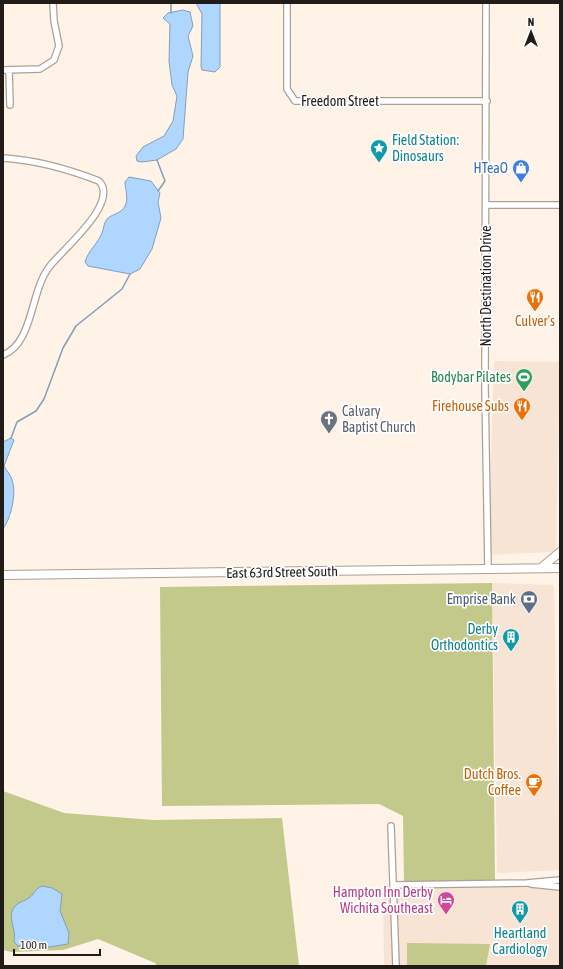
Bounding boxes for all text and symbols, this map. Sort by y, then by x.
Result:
north arrow [511,12,551,52]
text: N [528,16,534,28]
street label: Freedom Street [301,93,379,109]
place label: Field Station: Dinosaurs [392,132,459,164]
place icon: Field Station: Dinosaurs [369,138,389,163]
shop icon: HTeaO [511,158,531,183]
place label: HTeaO [474,160,508,176]
street label: North Destination Drive [478,226,494,346]
restaurant icon: Culver's [525,287,545,312]
place label: Culver's [515,313,555,329]
sports icon: Bodybar Pilates [514,367,534,392]
place label: Bodybar Pilates [431,369,511,385]
restaurant icon: Firehouse Subs [512,396,532,421]
place label: Firehouse Subs [432,398,509,414]
place label: Calvary Baptist Church [342,403,416,435]
church icon: Calvary Baptist Church [319,409,339,434]
street label: East 63rd Street South [226,563,338,581]
bank icon: Emprise Bank [519,589,539,614]
place label: Emprise Bank [447,591,516,607]
place label: Derby Orthodontics [431,621,498,653]
building icon: Derby Orthodontics [501,627,521,652]
place label: Dutch Bros. Coffee [464,766,521,798]
cafe icon: Dutch Bros. Coffee [524,772,544,797]
place label: Hampton Inn Derby Wichita Southeast [333,884,433,916]
hotel icon: Hampton Inn Derby Wichita Southeast [436,890,456,915]
building icon: Heartland Cardiology [510,899,530,924]
place label: Heartland Cardiology [492,925,548,957]
scale bar [14,931,100,957]
text: 100 m [20,938,47,952]

